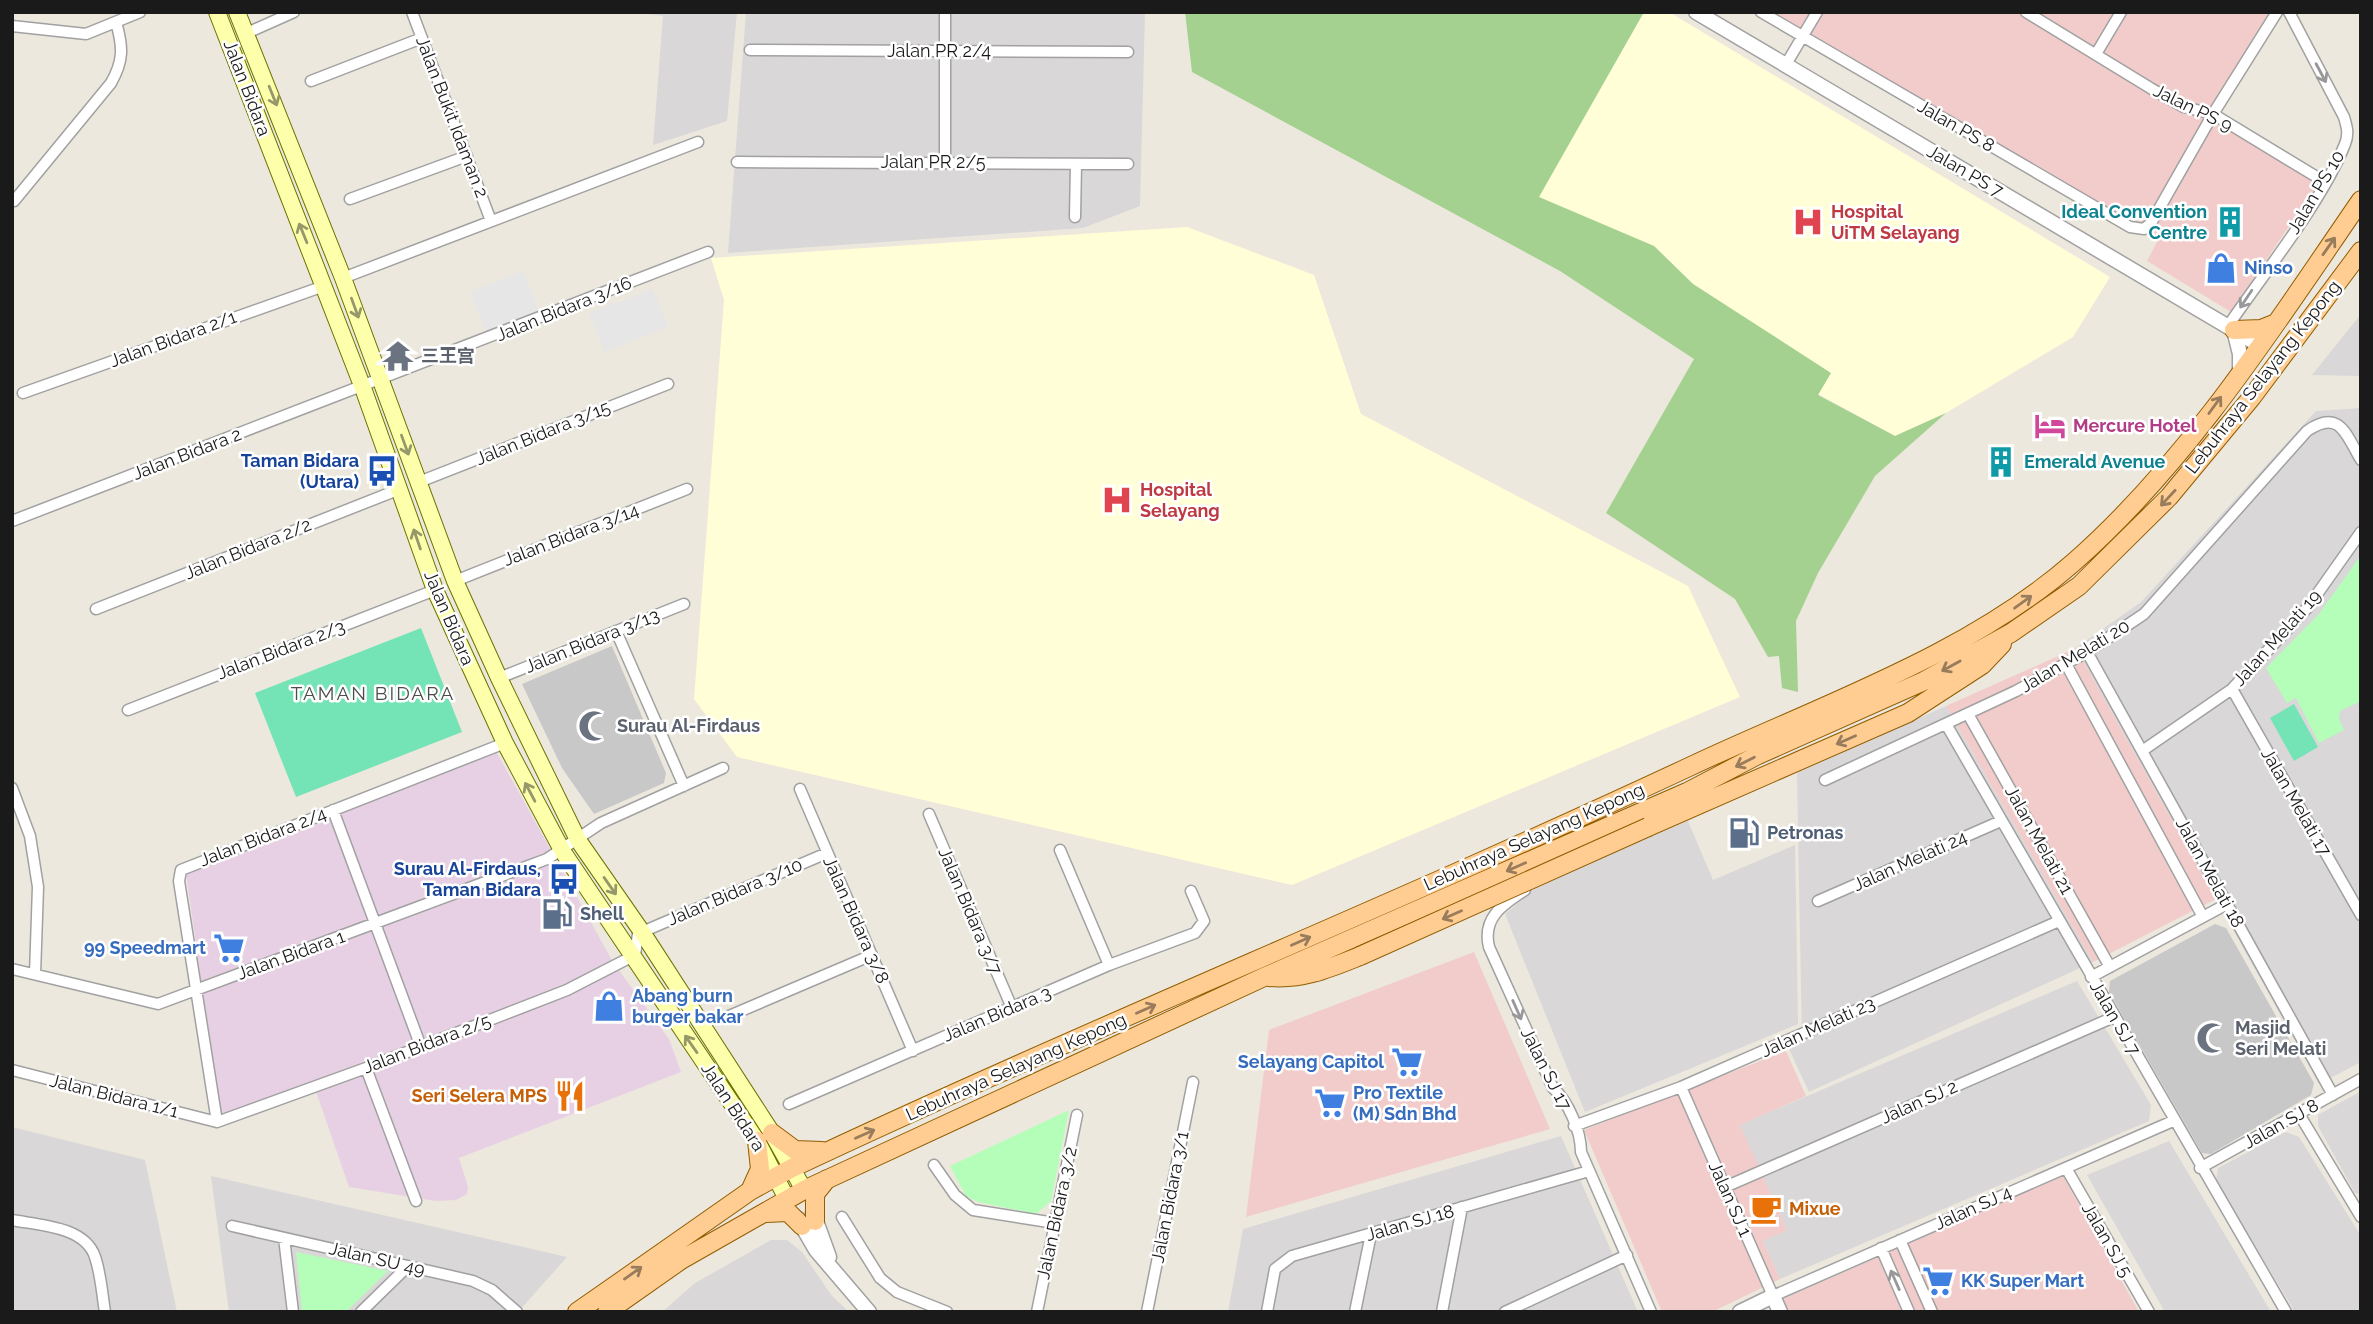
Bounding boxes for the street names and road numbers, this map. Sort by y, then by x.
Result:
street label: Jalan Bukit Idaman 2 [412,33,493,200]
street label: Jalan Bidara [220,37,275,139]
street label: Jalan PR 2/4 [887,40,991,61]
street label: Jalan PS 9 [2150,79,2236,136]
street label: Jalan PS 8 [1914,95,1999,156]
street label: Jalan PS 7 [1923,140,2007,201]
street label: Jalan PS 10 [2282,146,2349,237]
street label: Jalan PR 2/5 [880,151,986,172]
street label: Jalan Bidara 3/16 [493,272,635,345]
street label: Lebuhraya Selayang Kepong [2181,276,2345,477]
street label: Jalan Bidara 2/1 [107,306,239,371]
street label: Jalan Bidara 3/15 [472,396,613,469]
street label: Jalan Bidara 2 [129,423,244,484]
street label: Jalan Bidara 3/14 [500,499,642,570]
street label: Jalan Bidara 2/2 [181,514,314,584]
street label: Jalan Bidara [420,567,479,668]
street label: Jalan Melati 19 [2228,585,2325,690]
street label: Jalan Bidara 3/13 [522,604,662,677]
street label: Jalan Melati 20 [2016,615,2133,696]
street label: Jalan Bidara 2/3 [214,616,348,684]
street label: Jalan Melati 17 [2257,744,2336,860]
street label: Lebuhraya Selayang Kepong [1420,778,1647,895]
street label: Jalan Melati 21 [2001,782,2078,898]
street label: Jalan Bidara 2/4 [196,803,329,870]
street label: Jalan Melati 18 [2172,814,2249,931]
street label: Jalan Melati 24 [1849,826,1970,895]
street label: Jalan Bidara 3/7 [934,844,1007,978]
street label: Jalan Bidara 3/8 [819,853,894,987]
street label: Jalan Bidara 3/10 [664,854,805,929]
street label: Jalan Bidara 1 [234,925,348,984]
street label: Jalan SJ 7 [2086,977,2145,1059]
street label: Jalan Bidara 3 [940,981,1054,1046]
street label: Jalan Melati 23 [1758,992,1878,1061]
street label: Lebuhraya Selayang Kepong [902,1008,1129,1125]
street label: Jalan Bidara 2/5 [360,1009,494,1078]
street label: Jalan SJ 17 [1517,1024,1576,1114]
street label: Jalan Bidara [697,1059,770,1155]
street label: Jalan Bidara 1/1 [48,1069,181,1122]
street label: Jalan SJ 2 [1877,1075,1960,1128]
street label: Jalan SJ 8 [2239,1094,2322,1153]
street label: Jalan Bidara 3/1 [1146,1129,1193,1264]
street label: Jalan Bidara 3/2 [1032,1145,1081,1281]
street label: Jalan SJ 1 [1705,1158,1756,1240]
street label: Jalan SJ 4 [1931,1181,2015,1234]
street label: Jalan SJ 5 [2078,1199,2137,1281]
street label: Jalan SJ 18 [1363,1200,1456,1245]
street label: Jalan SU 49 [327,1237,427,1280]

